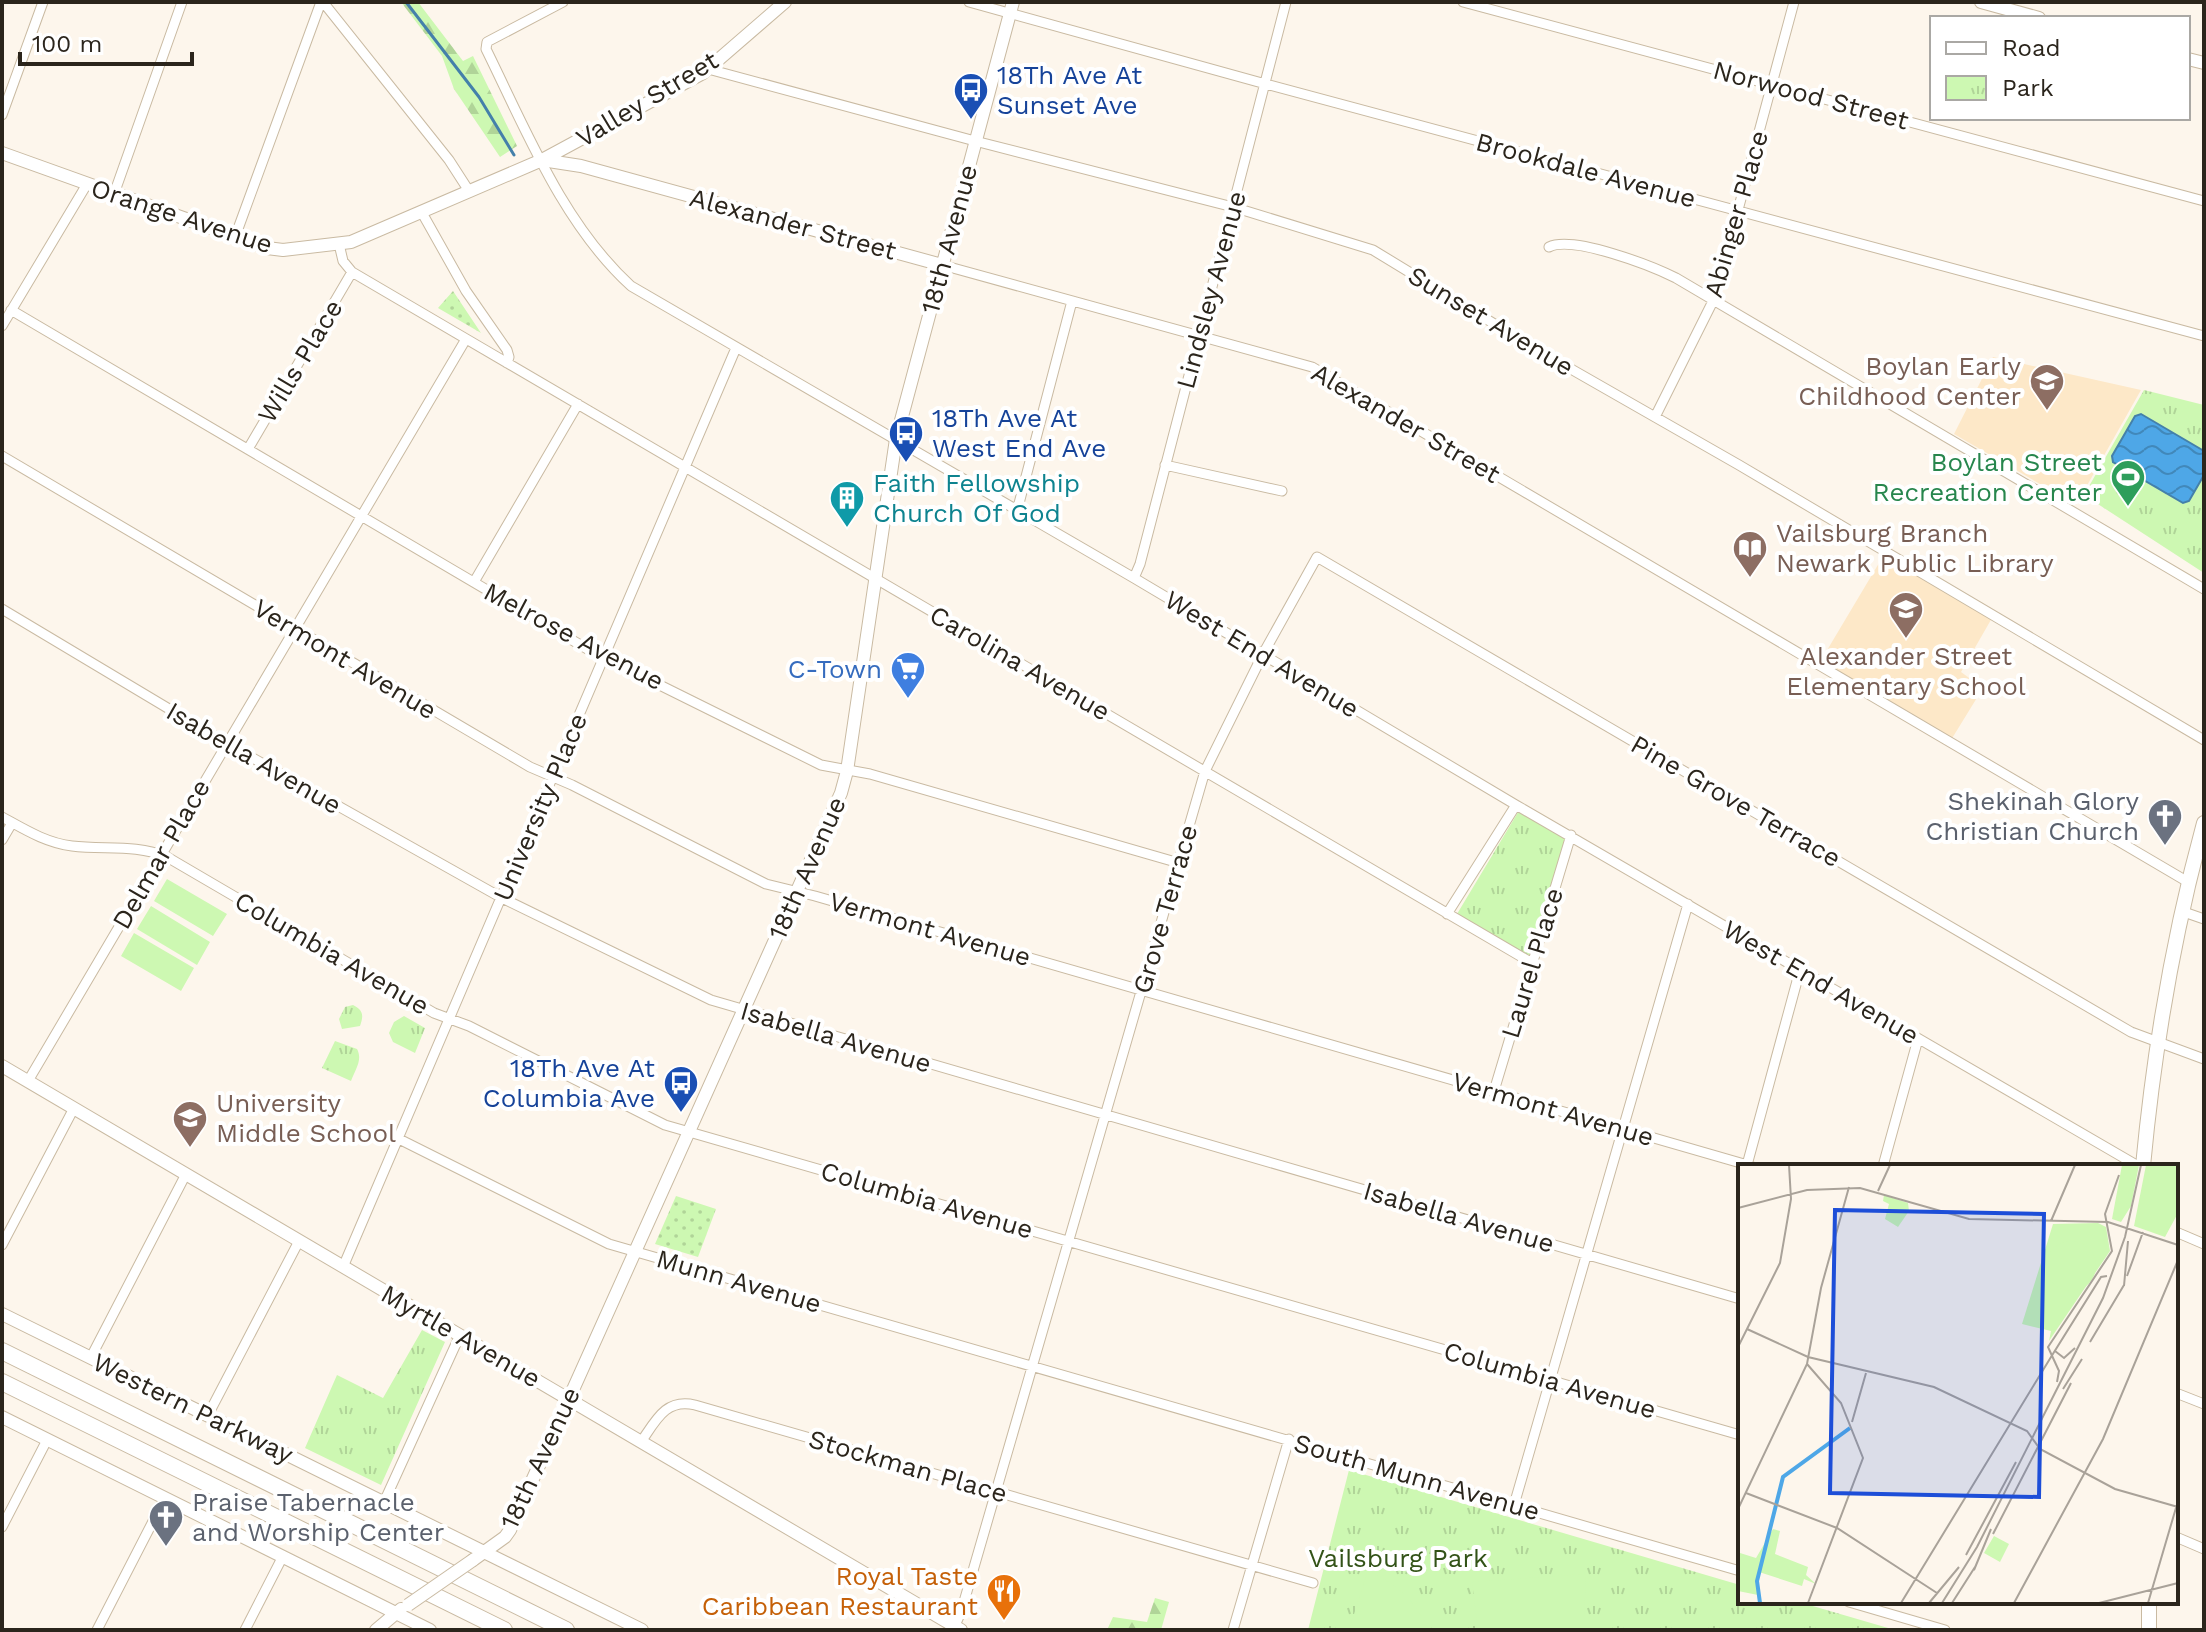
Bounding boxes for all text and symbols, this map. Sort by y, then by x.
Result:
scale bar [20,16,192,66]
legend [1930,16,2190,120]
text: 100 m [32,30,102,58]
text: Road [2002,34,2061,62]
street label: Valley Street [571,45,723,153]
street label: Norwood Street [1710,54,1912,136]
place label: 18Th Ave At Sunset Ave [997,60,1142,120]
bus stop icon: 18Th Ave At Sunset Ave [952,71,990,121]
text: Park [2002,74,2054,102]
street label: Brookdale Avenue [1473,126,1699,214]
street label: Abinger Place [1698,127,1774,301]
street label: 18th Avenue [915,161,983,317]
street label: Orange Avenue [87,173,277,259]
street label: Alexander Street [687,182,900,266]
street label: Lindsley Avenue [1170,188,1252,392]
street label: Sunset Avenue [1403,260,1579,382]
street label: Wills Place [251,294,349,428]
place label: Boylan Early Childhood Center [1798,351,2022,411]
street label: Alexander Street [1307,357,1506,489]
school or university icon: Boylan Early Childhood Center [2028,362,2066,412]
place label: 18Th Ave At West End Ave [932,403,1106,463]
bus stop icon: 18Th Ave At West End Ave [887,414,925,464]
place label: Boylan Street Recreation Center [1873,447,2102,507]
sports icon: Boylan Street Recreation Center [2109,458,2147,508]
place label: Faith Fellowship Church Of God [873,468,1080,528]
building icon: Faith Fellowship Church Of God [828,479,866,529]
place label: Vailsburg Branch Newark Public Library [1776,518,2054,578]
library icon: Vailsburg Branch Newark Public Library [1731,529,1769,579]
street label: Melrose Avenue [479,576,669,696]
street label: West End Avenue [1159,584,1365,724]
school or university icon: Alexander Street Elementary School [1887,590,1925,640]
street label: Vermont Avenue [248,593,442,725]
street label: Carolina Avenue [925,599,1115,727]
place label: Alexander Street Elementary School [1786,641,2026,701]
supermarket icon: C-Town [889,650,927,700]
place label: C-Town [788,654,882,684]
street label: Isabella Avenue [161,696,347,820]
street label: University Place [487,709,593,905]
street label: Pine Grove Terrace [1626,729,1846,873]
street label: Delmar Place [106,774,216,934]
place label: Shekinah Glory Christian Church [1926,786,2140,846]
street label: 18th Avenue [762,792,852,944]
church icon: Shekinah Glory Christian Church [2146,797,2184,847]
street label: Grove Terrace [1127,821,1203,997]
street label: Laurel Place [1495,884,1569,1042]
street label: Columbia Avenue [230,885,434,1021]
street label: Vermont Avenue [826,886,1034,972]
street label: West End Avenue [1718,914,1924,1050]
street label: Isabella Avenue [737,995,935,1079]
place label: 18Th Ave At Columbia Ave [483,1053,655,1113]
bus stop icon: 18Th Ave At Columbia Ave [662,1064,700,1114]
street label: Vermont Avenue [1449,1066,1657,1152]
place label: University Middle School [216,1088,396,1148]
school or university icon: University Middle School [171,1099,209,1149]
street label: Columbia Avenue [817,1155,1037,1245]
inset map [1738,1164,2178,1604]
street label: Isabella Avenue [1360,1175,1558,1259]
street label: Munn Avenue [653,1243,825,1319]
street label: Myrtle Avenue [376,1278,546,1394]
street label: Columbia Avenue [1440,1335,1660,1425]
street label: Western Parkway [88,1347,299,1470]
street label: 18th Avenue [494,1382,586,1534]
street label: Stockman Place [805,1423,1011,1509]
street label: South Munn Avenue [1291,1428,1543,1526]
place label: Praise Tabernacle and Worship Center [192,1487,444,1547]
church icon: Praise Tabernacle and Worship Center [147,1498,185,1548]
park label: Vailsburg Park [1308,1543,1488,1573]
place label: Royal Taste Caribbean Restaurant [702,1561,978,1621]
restaurant icon: Royal Taste Caribbean Restaurant [985,1572,1023,1622]

